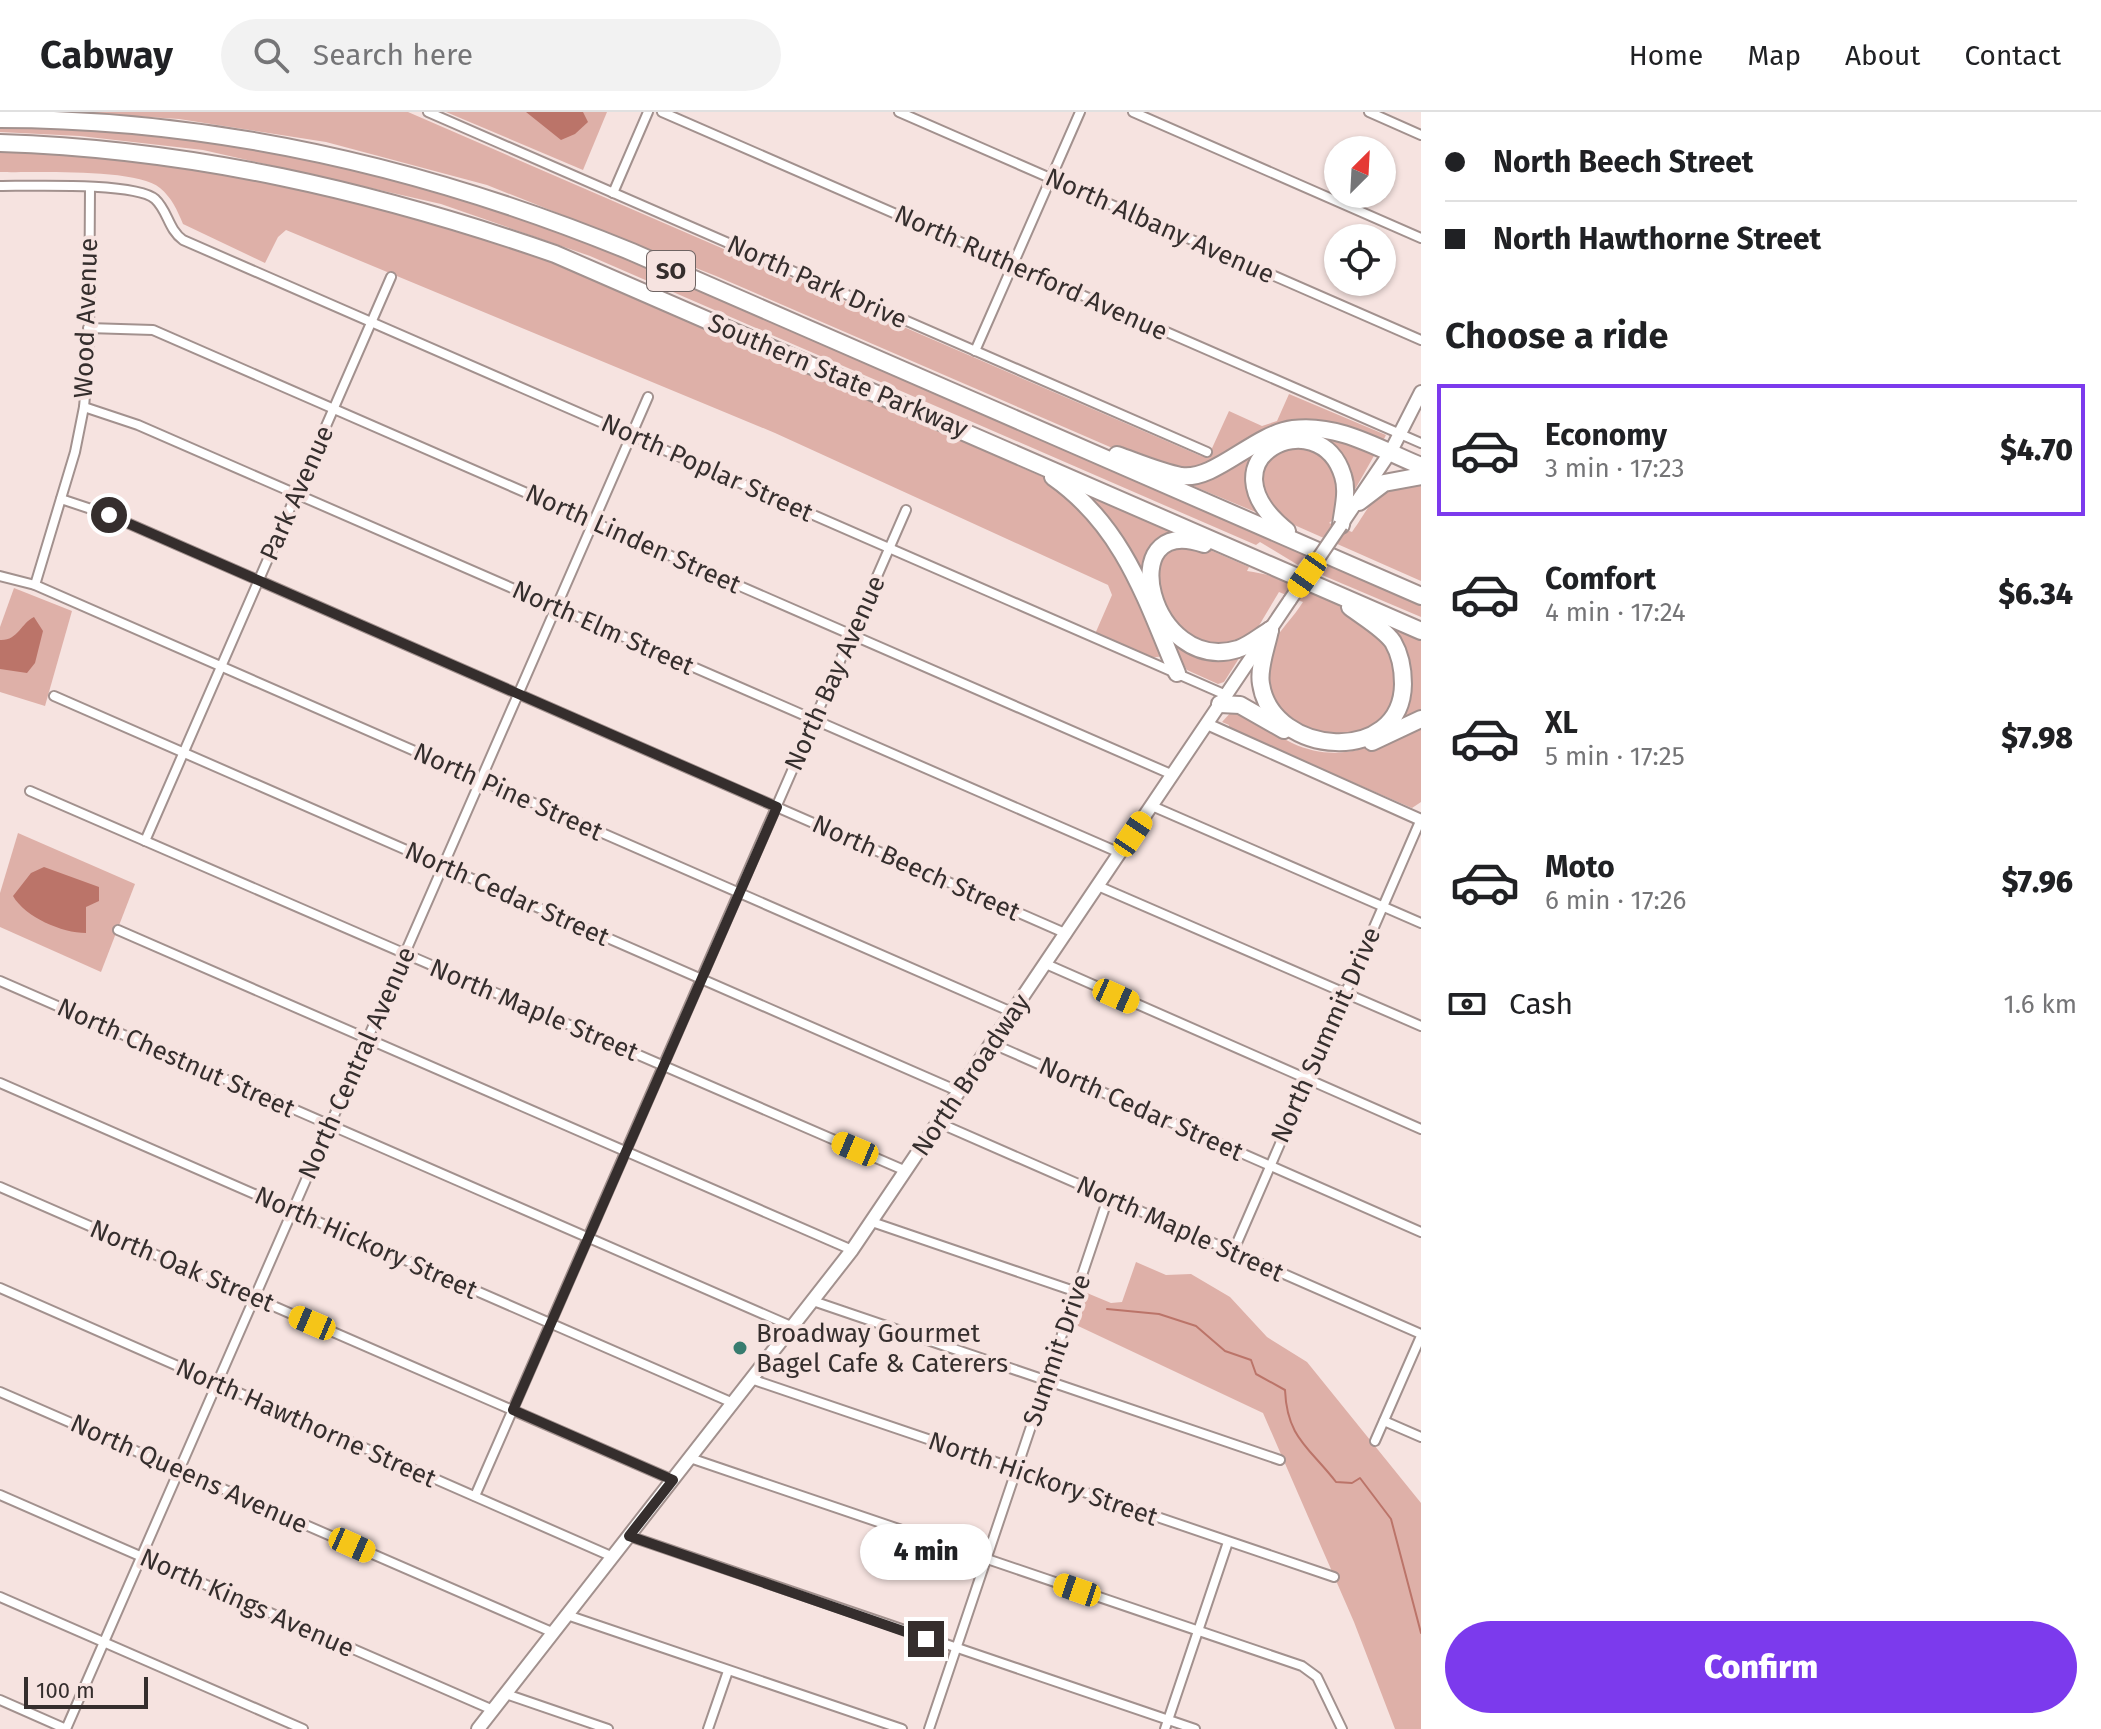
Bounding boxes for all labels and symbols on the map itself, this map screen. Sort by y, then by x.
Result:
north arrow [1324,136,1396,208]
street label: North Albany Avenue [1041,162,1279,290]
street label: North Rutherford Avenue [890,199,1172,347]
street label: North Park Drive [722,228,912,336]
street label: Wood Avenue [68,237,104,399]
road number: SO [647,251,695,291]
street label: Southern State Parkway [704,307,973,445]
street label: North Poplar Street [596,407,818,529]
street label: Park Avenue [253,421,341,565]
street label: North Linden Street [521,478,746,601]
route start [91,497,127,533]
car [1283,548,1331,602]
street label: North Bay Avenue [778,571,892,775]
street label: North Elm Street [507,574,699,682]
street label: North Pine Street [409,736,608,848]
car [1110,807,1156,861]
street label: North Beech Street [807,808,1025,928]
street label: North Cedar Street [400,835,614,953]
street label: North Summit Drive [1264,922,1388,1148]
street label: North Central Avenue [292,942,422,1184]
street label: North Maple Street [425,952,643,1068]
car [1089,975,1143,1017]
street label: North Broadway [905,988,1037,1162]
street label: North Chestnut Street [52,992,300,1125]
street label: North Cedar Street [1034,1050,1248,1168]
car [828,1129,882,1169]
street label: North Maple Street [1072,1169,1289,1289]
street label: North Hickory Street [250,1180,483,1306]
street label: North Oak Street [85,1213,279,1319]
street label: Summit Drive [1017,1270,1097,1430]
car [285,1303,339,1343]
place label: Broadway Gourmet Bagel Cafe & Caterers [756,1318,1008,1379]
marker: Broadway Gourmet Bagel Cafe & Caterers [731,1339,749,1357]
street label: North Hawthorne Street [171,1352,441,1495]
street label: North Queens Avenue [66,1408,312,1540]
street label: North Hickory Street [924,1425,1162,1533]
callout: 4 min [860,1523,992,1579]
car [325,1524,379,1566]
street label: North Kings Avenue [135,1542,359,1664]
car [1050,1571,1104,1609]
route end [908,1621,944,1657]
scale bar [24,1673,148,1709]

